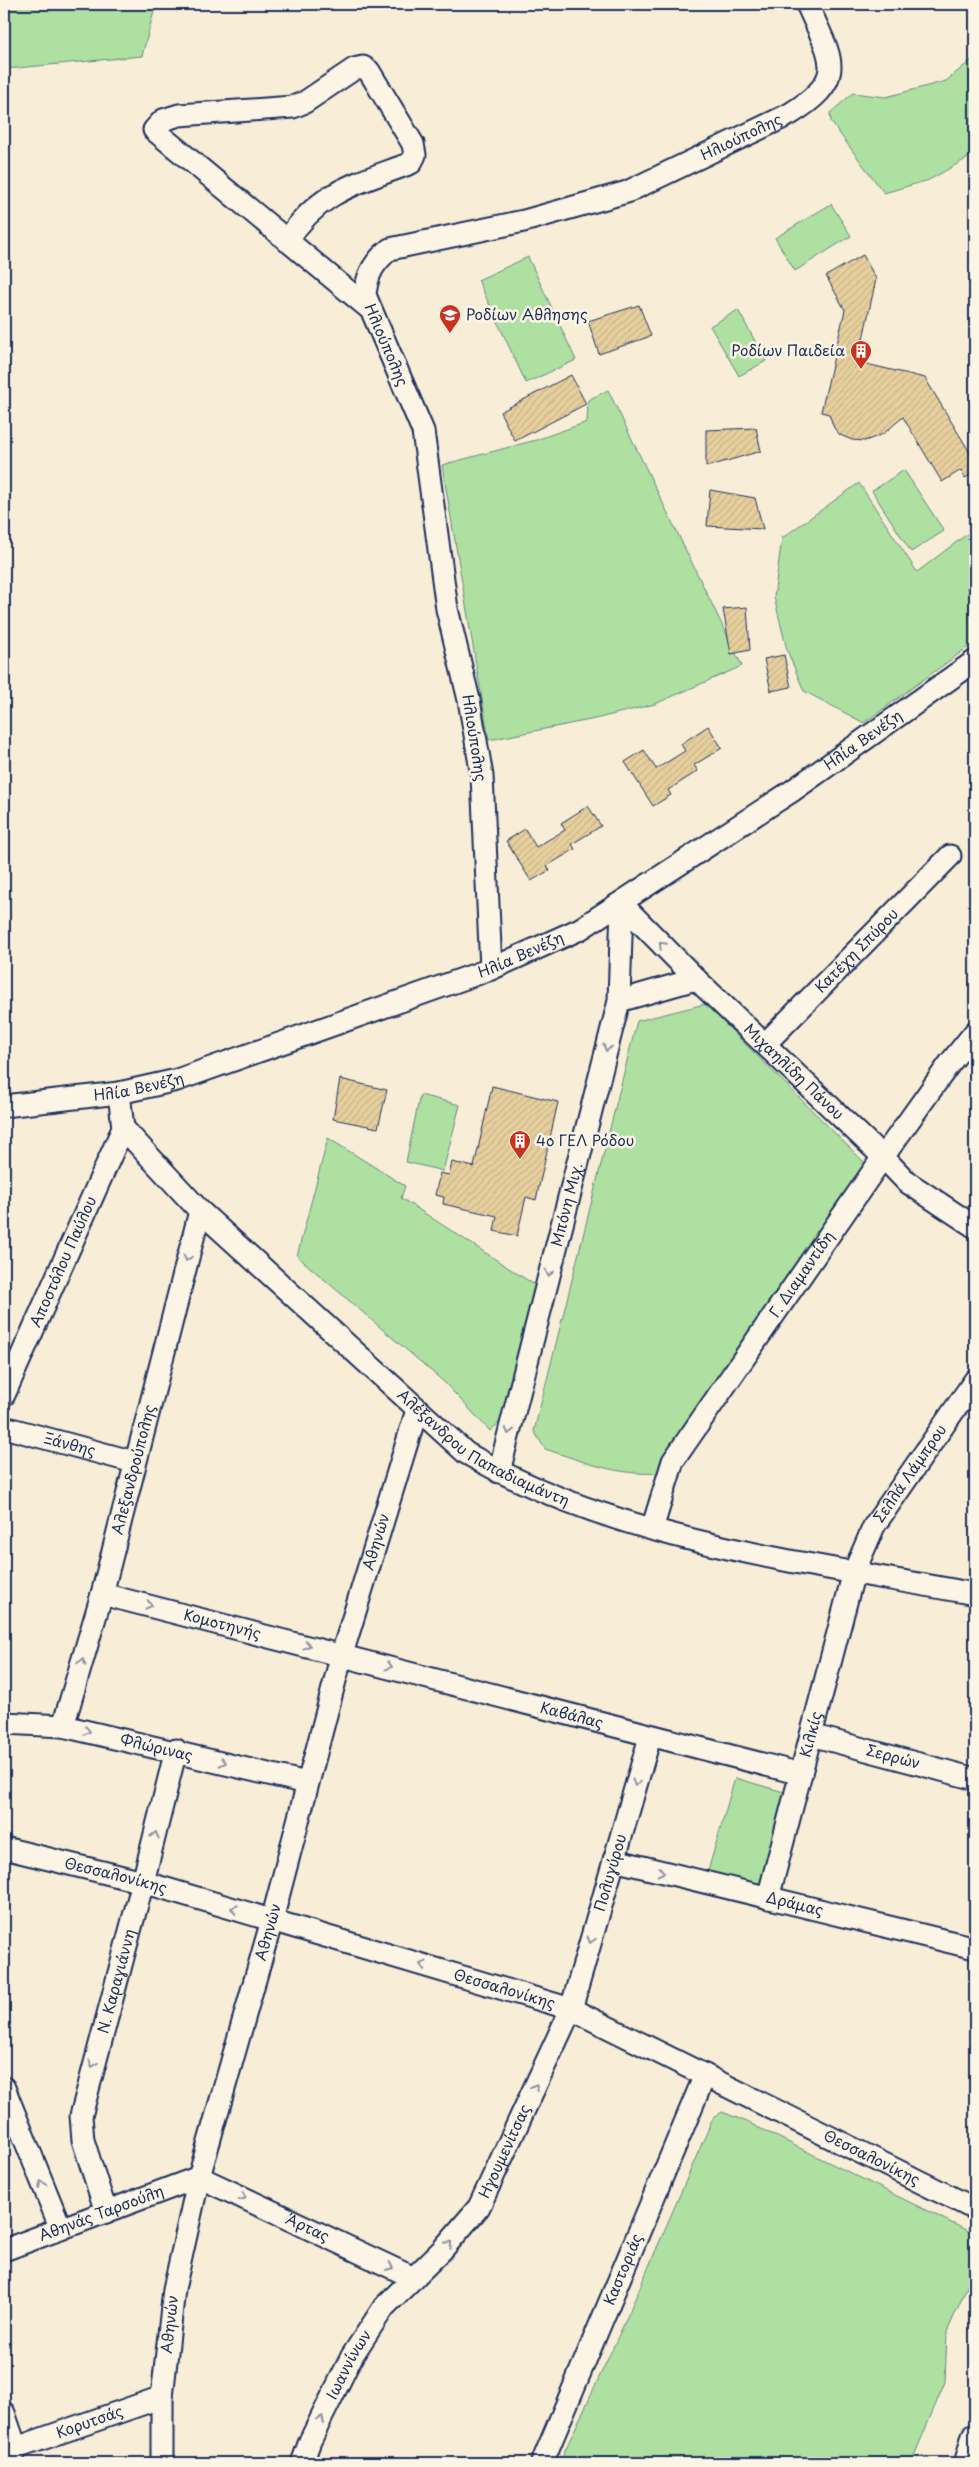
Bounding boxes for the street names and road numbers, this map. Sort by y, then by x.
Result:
street label: Ηλιούπολης [696,107,785,165]
street label: Ηλιούπολης [360,300,415,389]
street label: Ηλιούπολης [457,693,494,783]
street label: Ηλία Βενέζη [818,703,906,775]
street label: Κατέχη Σπύρου [809,902,903,997]
street label: Ηλία Βενέζη [474,925,567,983]
street label: Μιχαηλίδη Πάνου [739,1017,850,1124]
street label: Ηλία Βενέζη [92,1066,187,1106]
street label: Μπόνη Μιχ. [544,1160,587,1249]
street label: Αποστόλου Παύλου [23,1192,101,1330]
street label: Γ. Διαμαντίδη [763,1225,839,1322]
street label: Αλέξανδρου Παπαδιαμάντη [393,1383,573,1511]
street label: Αλεξανδρούπολης [105,1402,160,1537]
street label: Σελλά Λάμπρου [867,1419,951,1527]
street label: Ξάνθης [42,1425,99,1461]
street label: Αθηνών [355,1510,395,1573]
street label: Κομοτηνής [181,1602,264,1644]
street label: Καβάλας [538,1695,606,1733]
street label: Κιλκίς [793,1708,827,1760]
street label: Φλώρινας [118,1727,196,1766]
street label: Σερρών [864,1737,923,1774]
street label: Πολυγύρου [587,1831,631,1914]
street label: Θεσσαλονίκης [62,1850,170,1899]
street label: Δράμας [764,1885,826,1921]
street label: Αθηνών [248,1901,286,1963]
street label: Ν. Καραγιάννη [90,1926,140,2036]
street label: Θεσσαλονίκης [451,1962,559,2014]
street label: Ηγουμενίτσας [472,2100,535,2202]
street label: Θεσσαλονίκης [820,2123,925,2190]
street label: Αθηνάς Ταρσούλη [35,2178,167,2246]
street label: Άρτας [282,2206,334,2247]
street label: Καστοριάς [597,2229,647,2308]
street label: Αθηνών [154,2294,183,2355]
street label: Ιωαννίνων [319,2325,376,2403]
street label: Κορυτσάς [53,2398,126,2443]

